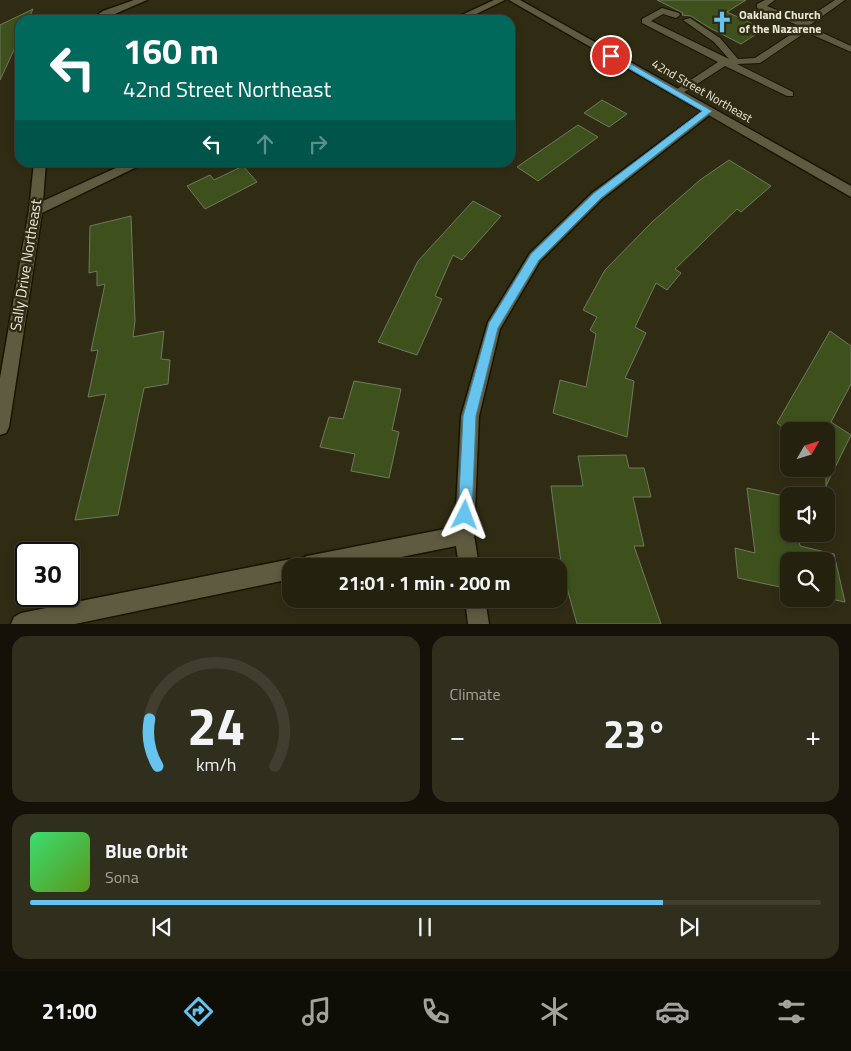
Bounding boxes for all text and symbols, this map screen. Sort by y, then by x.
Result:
place label: Oakland Church of the Nazarene [739,5,821,38]
church icon: Oakland Church of the Nazarene [709,9,735,35]
text: 160 m [123,24,219,78]
icon: left [40,35,105,100]
pin [590,35,632,77]
icon: arrive [597,42,625,70]
street label: 42nd Street Northeast [648,54,757,128]
text: 42nd Street Northeast [123,72,331,106]
icon: left [198,130,226,158]
icon: ahead [251,130,279,158]
icon: right [304,130,332,158]
street label: Sally Drive Northeast [4,197,47,332]
north arrow [780,422,835,478]
map controls [780,422,835,607]
button: sound [780,487,835,542]
position arrow [438,488,490,540]
speed limit sign: 30 [15,542,80,607]
button: search [780,552,835,607]
text: 21:01 · 1 min · 200 m [338,568,511,597]
text: Climate [450,682,501,706]
text: 24 [187,686,245,765]
text: 23° [603,705,667,763]
text: − [450,714,465,757]
text: + [805,714,821,757]
text: km/h [196,751,236,778]
text: Blue Orbit [105,836,188,865]
text: Sona [105,865,139,889]
icon: previous [148,913,176,941]
icon: pause [411,913,439,941]
icon: next [675,913,703,941]
text: 21:00 [42,994,97,1028]
icon: directions [181,994,216,1029]
icon: music [299,994,334,1029]
icon: phone [418,994,453,1029]
icon: climate [537,994,572,1029]
icon: car [655,994,690,1029]
icon: filters [774,994,809,1029]

